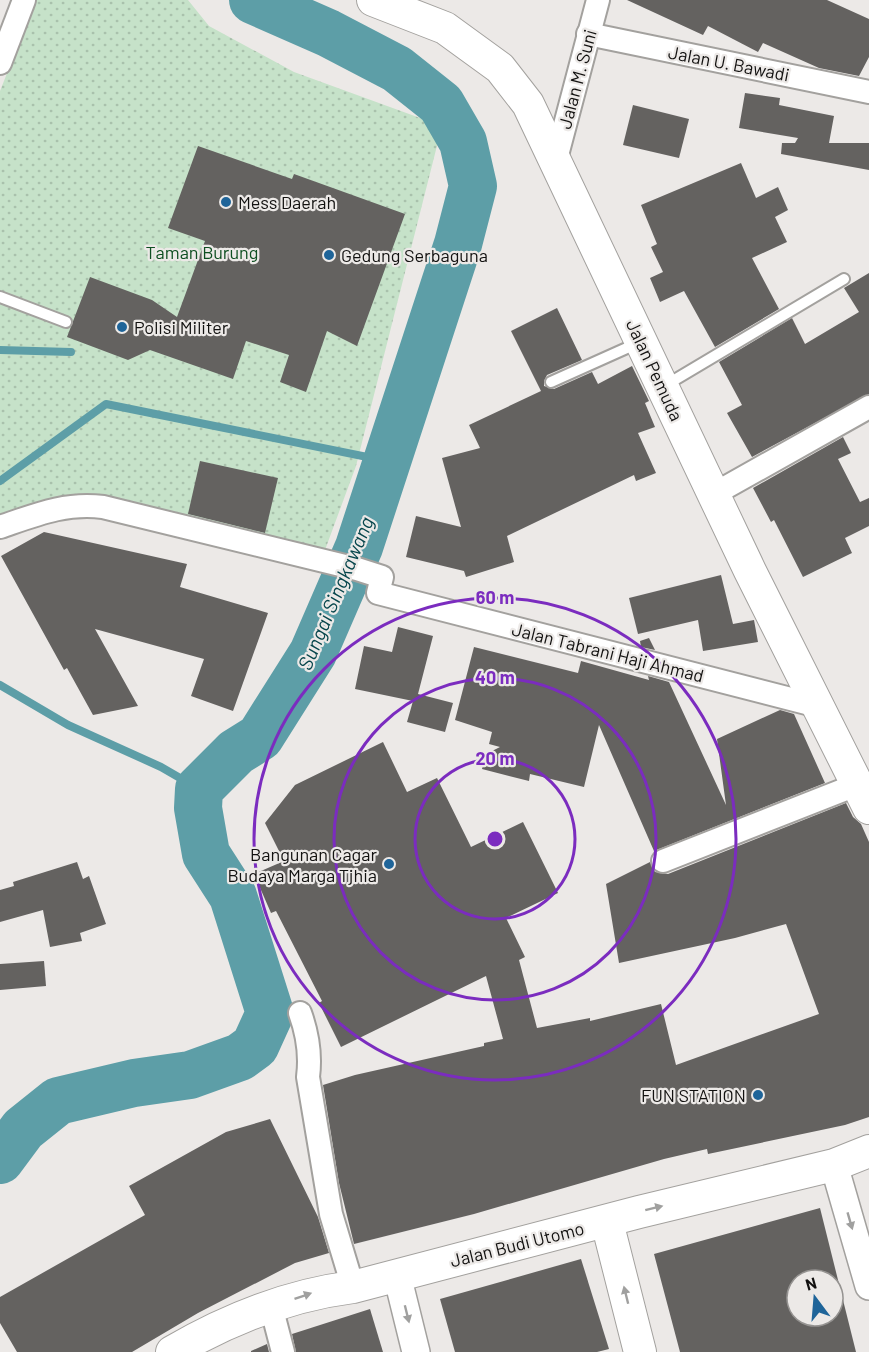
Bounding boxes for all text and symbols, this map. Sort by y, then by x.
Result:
street label: Jalan M. Suni [553,27,601,131]
street label: Jalan U. Bawadi [667,40,791,86]
place label: Mess Daerah [238,191,336,213]
marker: Mess Daerah [219,195,233,209]
park label: Taman Burung [146,241,258,263]
place label: Gedung Serbaguna [341,244,488,266]
marker: Gedung Serbaguna [322,248,336,262]
place label: Polisi Militer [134,316,229,338]
street label: Jalan Pemuda [622,316,688,424]
marker: Polisi Militer [115,320,129,334]
water label: Sungai Singkawang [292,513,378,673]
text: 60 m [476,586,514,608]
street label: Jalan Tabrani Haji Ahmad [510,618,706,686]
text: 40 m [475,666,515,688]
text: 20 m [476,747,514,769]
centre of rings [485,829,505,849]
place label: Bangunan Cagar Budaya Marga Tjhia [228,843,377,886]
marker: Bangunan Cagar Budaya Marga Tjhia [382,857,396,871]
place label: FUN STATION [641,1084,746,1106]
marker: FUN STATION [751,1088,765,1102]
one-way arrow [645,1203,663,1213]
one-way arrow [846,1212,856,1230]
street label: Jalan Budi Utomo [448,1217,586,1271]
north arrow [785,1268,845,1328]
text: N [803,1273,818,1294]
one-way arrow [620,1286,630,1304]
one-way arrow [294,1291,312,1301]
one-way arrow [402,1304,412,1323]

